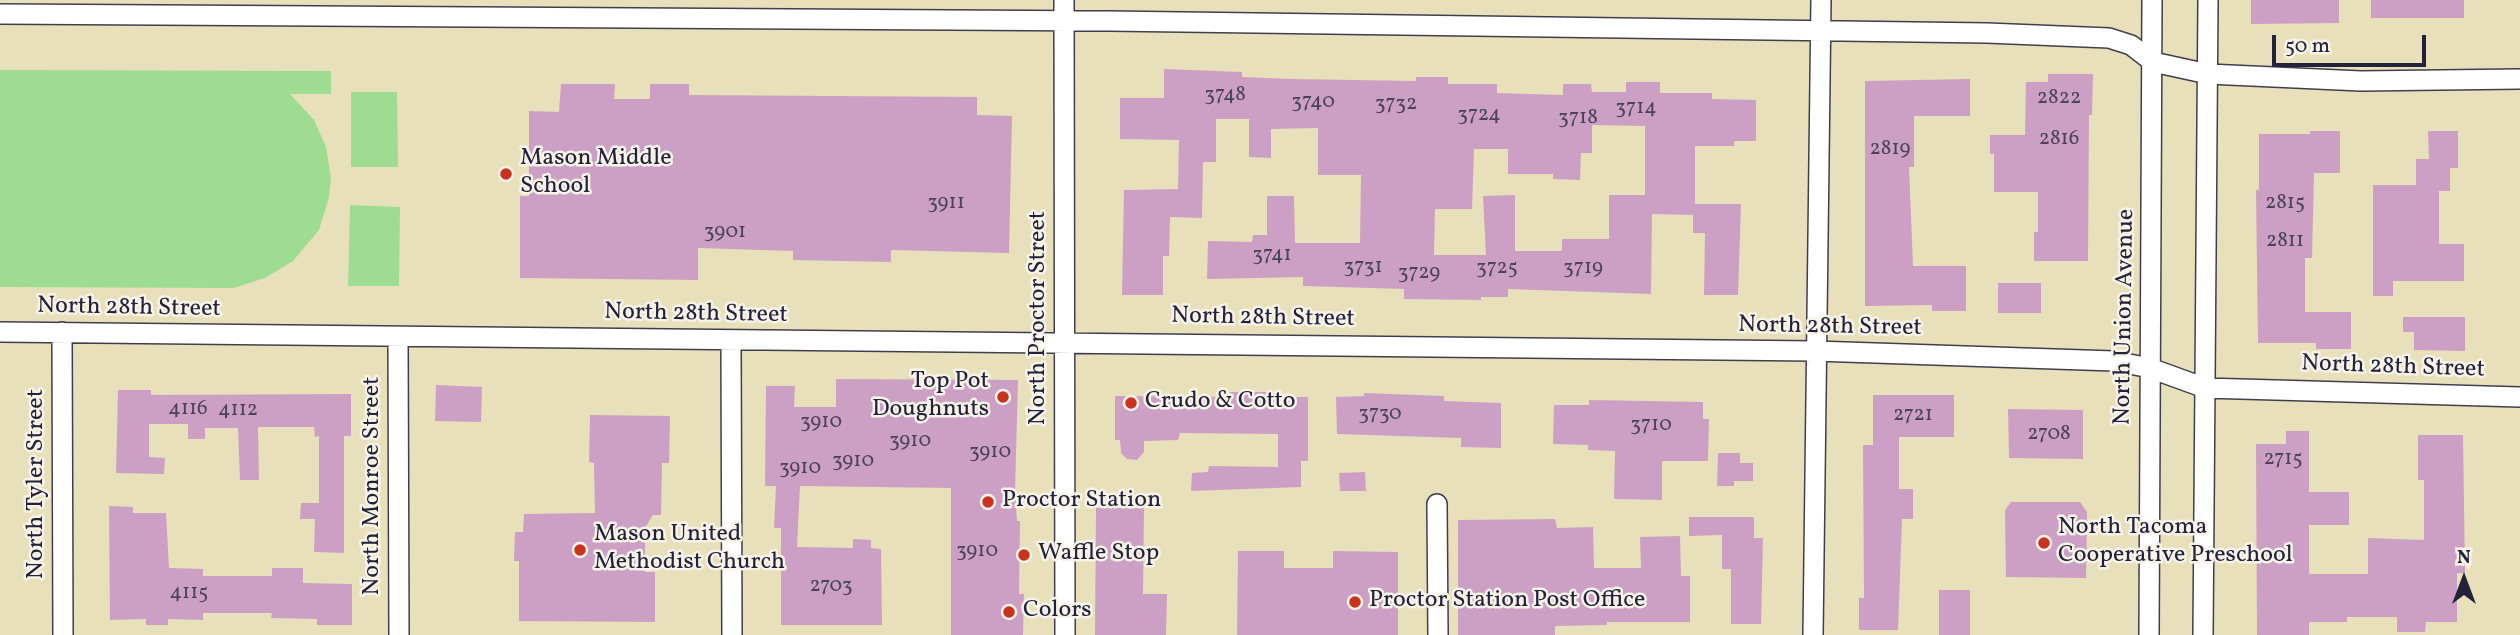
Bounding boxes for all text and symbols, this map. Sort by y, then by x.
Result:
scale bar [2275,21,2429,65]
text: 50 m [2285,32,2330,61]
house number: 3748 [1204,83,1246,109]
house number: 2822 [2037,86,2081,112]
house number: 3740 [1291,90,1335,116]
house number: 3732 [1375,92,1417,118]
house number: 3714 [1615,96,1657,122]
house number: 3724 [1457,103,1501,129]
house number: 3718 [1558,106,1598,132]
house number: 2816 [2039,127,2079,153]
house number: 2819 [1870,137,1910,163]
place label: Mason Middle School [520,146,672,202]
marker: Mason Middle School [498,166,514,182]
house number: 3911 [927,191,965,217]
house number: 2815 [2265,191,2305,217]
street label: North Union Avenue [2110,209,2142,425]
street label: North Proctor Street [1026,211,1054,425]
house number: 3901 [704,220,746,246]
house number: 2811 [2266,229,2304,255]
house number: 3741 [1252,243,1292,269]
house number: 3731 [1343,255,1383,281]
house number: 3725 [1476,256,1518,282]
house number: 3719 [1563,256,1603,282]
house number: 3729 [1398,261,1440,287]
street label: North 28th Street [37,293,221,325]
street label: North 28th Street [604,299,788,331]
street label: North 28th Street [1171,303,1355,335]
street label: North 28th Street [1738,312,1922,344]
street label: North 28th Street [2301,350,2485,386]
place label: Top Pot Doughnuts [872,369,989,425]
street label: North Monroe Street [360,376,388,596]
street label: North Tyler Street [24,389,52,579]
marker: Top Pot Doughnuts [995,389,1011,405]
place label: Crudo & Cotto [1145,389,1296,417]
marker: Crudo & Cotto [1123,395,1139,411]
house number: 4116 [168,397,208,423]
house number: 4112 [218,398,258,424]
house number: 3730 [1358,402,1402,428]
house number: 2721 [1893,403,1933,429]
house number: 3910 [800,410,842,436]
house number: 3710 [1630,413,1672,439]
house number: 2708 [2027,422,2071,448]
house number: 3910 [889,429,931,455]
house number: 3910 [969,440,1011,466]
house number: 2715 [2263,447,2303,473]
house number: 3910 [832,449,874,475]
house number: 3910 [779,456,821,482]
place label: Proctor Station [1002,488,1161,516]
marker: Proctor Station [980,494,996,510]
place label: North Tacoma Cooperative Preschool [2058,515,2293,571]
place label: Mason United Methodist Church [594,522,785,578]
marker: North Tacoma Cooperative Preschool [2036,535,2052,551]
house number: 3910 [956,539,998,565]
place label: Waffle Stop [1038,541,1159,569]
marker: Mason United Methodist Church [572,542,588,558]
north arrow [2429,544,2499,614]
text: N [2457,545,2471,571]
marker: Waffle Stop [1016,547,1032,563]
house number: 2703 [810,574,852,600]
house number: 4115 [170,581,208,607]
place label: Proctor Station Post Office [1369,588,1645,616]
marker: Proctor Station Post Office [1347,594,1363,610]
place label: Colors [1023,598,1091,626]
marker: Colors [1001,604,1017,620]

